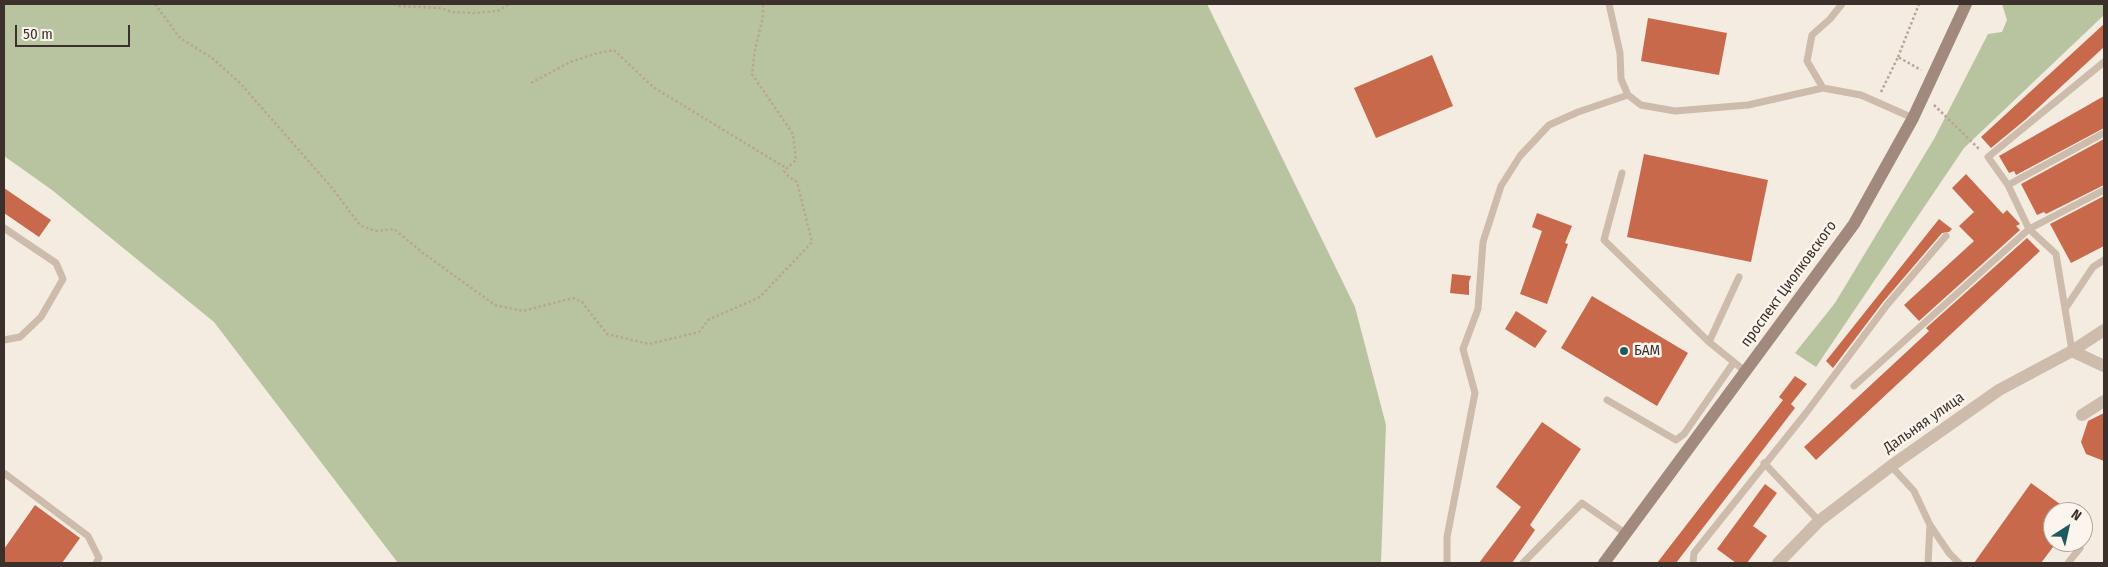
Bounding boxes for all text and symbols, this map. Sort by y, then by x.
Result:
scale bar [18,15,132,47]
text: 50 m [23,25,53,43]
street label: проспект Циолковского [1737,217,1841,351]
place label: БАМ [1634,342,1660,360]
marker: БАМ [1618,345,1630,357]
street label: Дальняя улица [1880,389,1968,457]
north arrow [2043,502,2093,552]
text: N [2068,506,2085,524]

